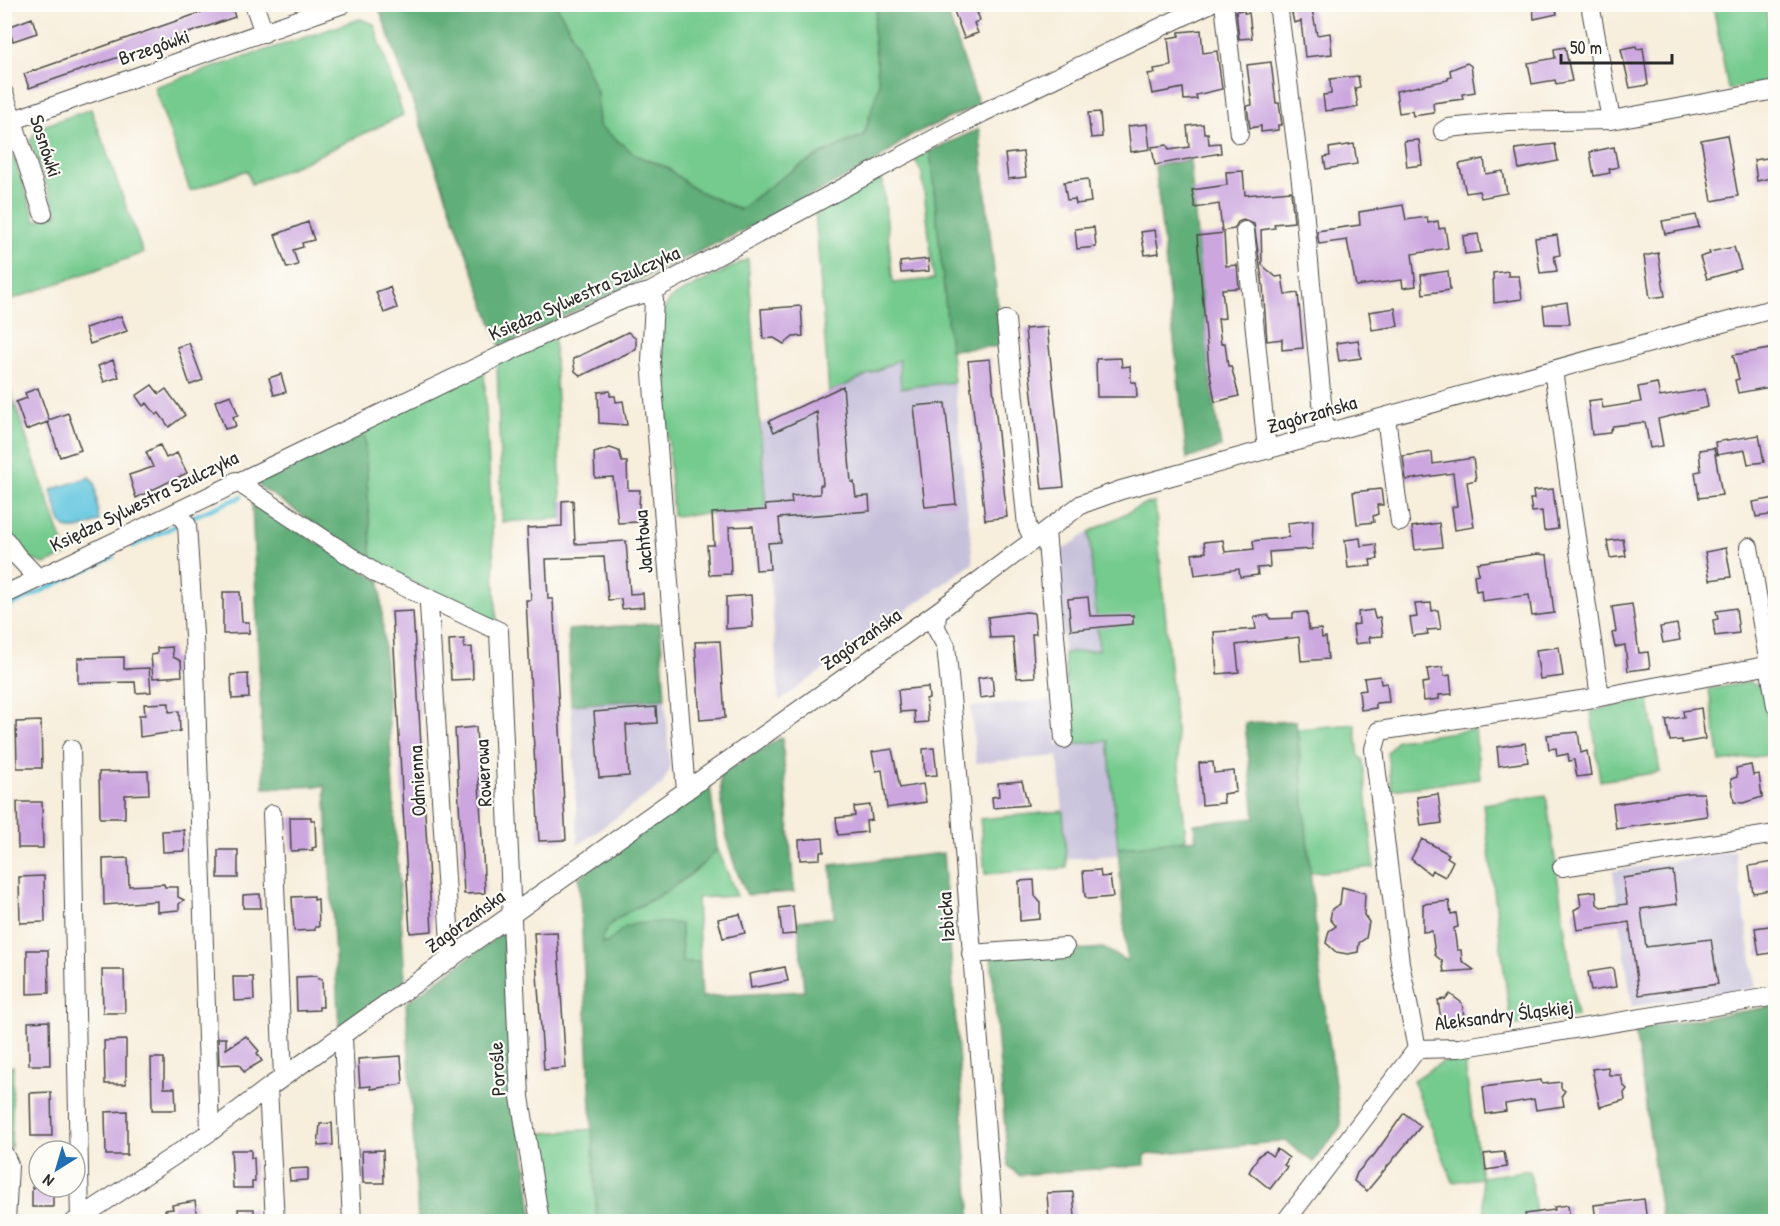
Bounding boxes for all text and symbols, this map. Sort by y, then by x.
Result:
street label: Brzegówki [115,22,193,71]
scale bar [1561,27,1672,65]
text: 50 m [1570,35,1602,60]
street label: Sosnówki [24,111,69,180]
street label: Księdza Sylwestra Szulczyka [484,238,684,347]
street label: Zagórzańska [1264,388,1360,439]
street label: Księdza Sylwestra Szulczyka [45,443,243,558]
street label: Jachtowa [626,509,659,575]
street label: Zagórzańska [815,601,906,676]
street label: Rowerowa [467,739,498,807]
street label: Odmienna [401,745,432,817]
street label: Zagórzańska [420,883,510,959]
street label: Izbicka [930,891,961,943]
street label: Aleksandry Śląskiej [1433,993,1575,1036]
street label: Porośle [482,1041,511,1097]
north arrow [27,1139,87,1199]
text: N [38,1169,58,1192]

